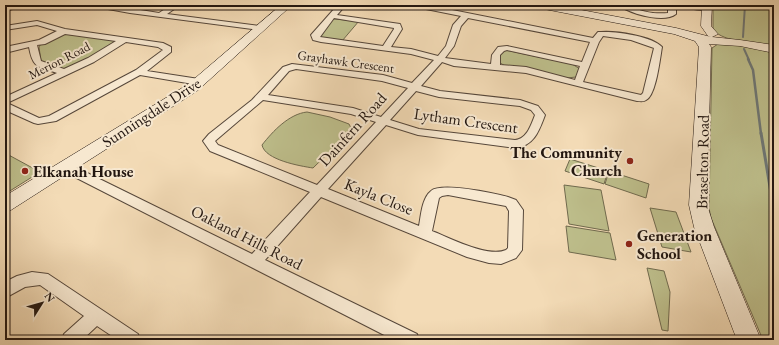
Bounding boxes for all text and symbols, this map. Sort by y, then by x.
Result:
street label: Merion Road [25,37,93,83]
street label: Grayhawk Crescent [296,46,395,77]
street label: Sunningdale Drive [98,73,205,152]
street label: Dainfern Road [314,87,392,171]
street label: Lytham Crescent [413,103,519,138]
street label: Braselton Road [691,114,714,209]
place label: The Community Church [510,142,622,181]
marker: The Community Church [625,156,635,166]
place label: Elkanah House [33,161,134,182]
marker: Elkanah House [20,166,30,176]
street label: Kayla Close [341,173,416,220]
street label: Oakland Hills Road [187,200,307,275]
place label: Generation School [637,225,712,264]
marker: Generation School [624,239,634,249]
north arrow [22,283,62,323]
text: N [42,289,58,305]

